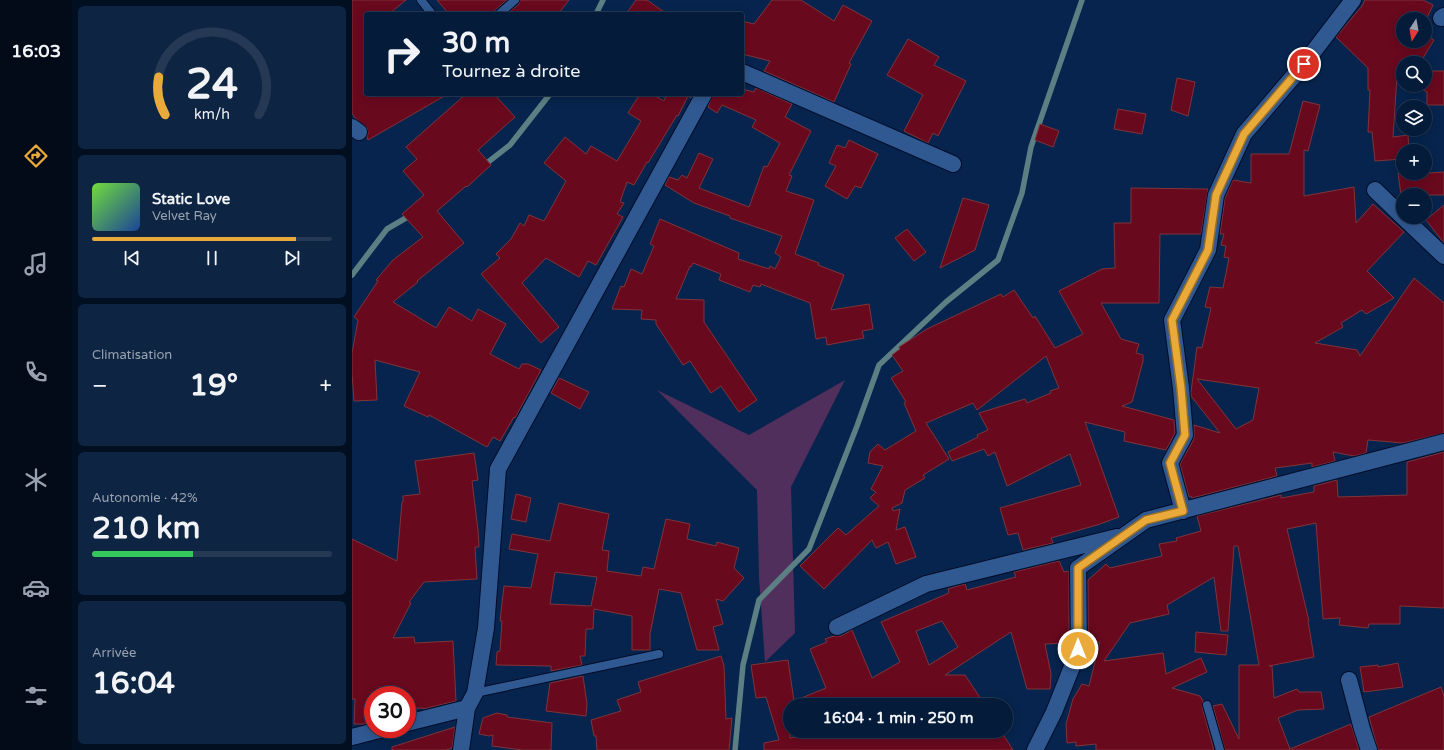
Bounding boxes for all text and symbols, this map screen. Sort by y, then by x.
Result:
north arrow [1396,12,1432,48]
map controls [1396,12,1432,224]
text: 30 m [442,26,510,60]
icon: right [376,28,428,80]
text: 16:03 [11,40,61,62]
pin [1287,47,1321,81]
icon: arrive [1293,53,1315,75]
button: search [1396,56,1432,92]
text: 24 [186,60,238,110]
text: Tournez à droite [442,60,581,82]
button: layers [1396,100,1432,136]
text: km/h [194,106,230,123]
icon: directions [22,142,50,170]
button: + [1396,144,1432,180]
button: − [1396,188,1432,224]
text: Static Love [152,190,230,208]
text: Velvet Ray [152,208,217,224]
icon: previous [121,247,143,269]
icon: pause [201,247,223,269]
icon: next [281,247,303,269]
icon: music [22,250,50,278]
text: Climatisation [92,347,172,363]
icon: phone [22,358,50,386]
text: 19° [189,367,238,404]
text: − [92,373,108,399]
text: + [320,373,332,399]
icon: climate [22,466,50,494]
text: Autonomie · 42% [92,490,198,506]
text: 210 km [92,510,200,547]
icon: car [22,574,50,602]
position arrow [1057,628,1099,670]
text: Arrivée [92,645,136,661]
text: 16:04 [92,665,175,702]
icon: filters [22,682,50,710]
speed limit sign: 30 [364,686,416,738]
text: 16:04 · 1 min · 250 m [823,709,973,727]

